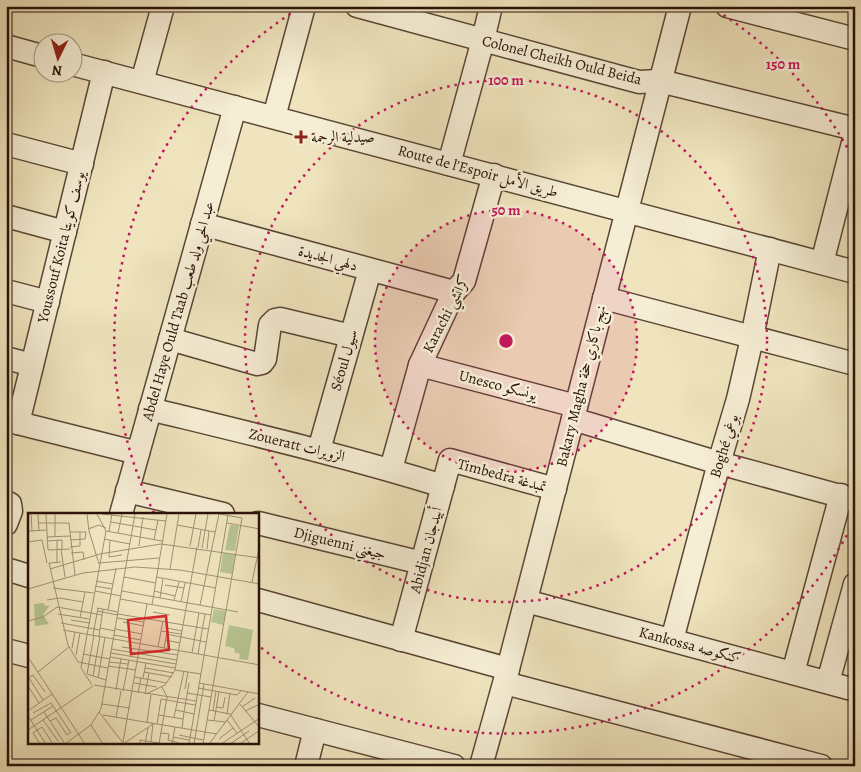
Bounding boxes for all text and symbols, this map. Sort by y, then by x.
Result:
street label: Colonel Cheikh Ould Beida [480,30,644,90]
north arrow [32,32,82,82]
text: 150 m [766,54,801,74]
text: N [51,61,63,80]
text: 100 m [488,70,524,90]
place label: صيدلية الرحمة [311,127,375,147]
marker: صيدلية الرحمة [295,131,307,143]
street label: Route de l’Espoir طريق الأمل [395,139,561,203]
street label: Youssouf Koita يوسف كويتا [32,168,90,326]
street label: Abdel Haye Ould Taab عبد الحي ولد طعب [137,199,223,425]
text: 50 m [491,200,521,220]
street label: دلهي الجديدة [295,241,360,279]
street label: Karachi كراتشي [418,272,478,358]
street label: Bakary Magha نهج باكاري حخة [551,303,615,470]
street label: Séoul سيول [326,327,362,393]
centre of rings [497,332,515,350]
street label: Unesco يونسكو [457,365,540,405]
street label: Boghé بوغي [705,412,745,481]
street label: Zoueratt الزويرات [247,423,347,467]
street label: Timbedra تمبدغة [455,454,549,496]
street label: Abidjan أبيدجان [404,504,447,596]
inset map [28,513,259,744]
street label: Djiguenni جيغني [291,522,388,568]
street label: Kankossa كنكوصه [637,622,743,668]

